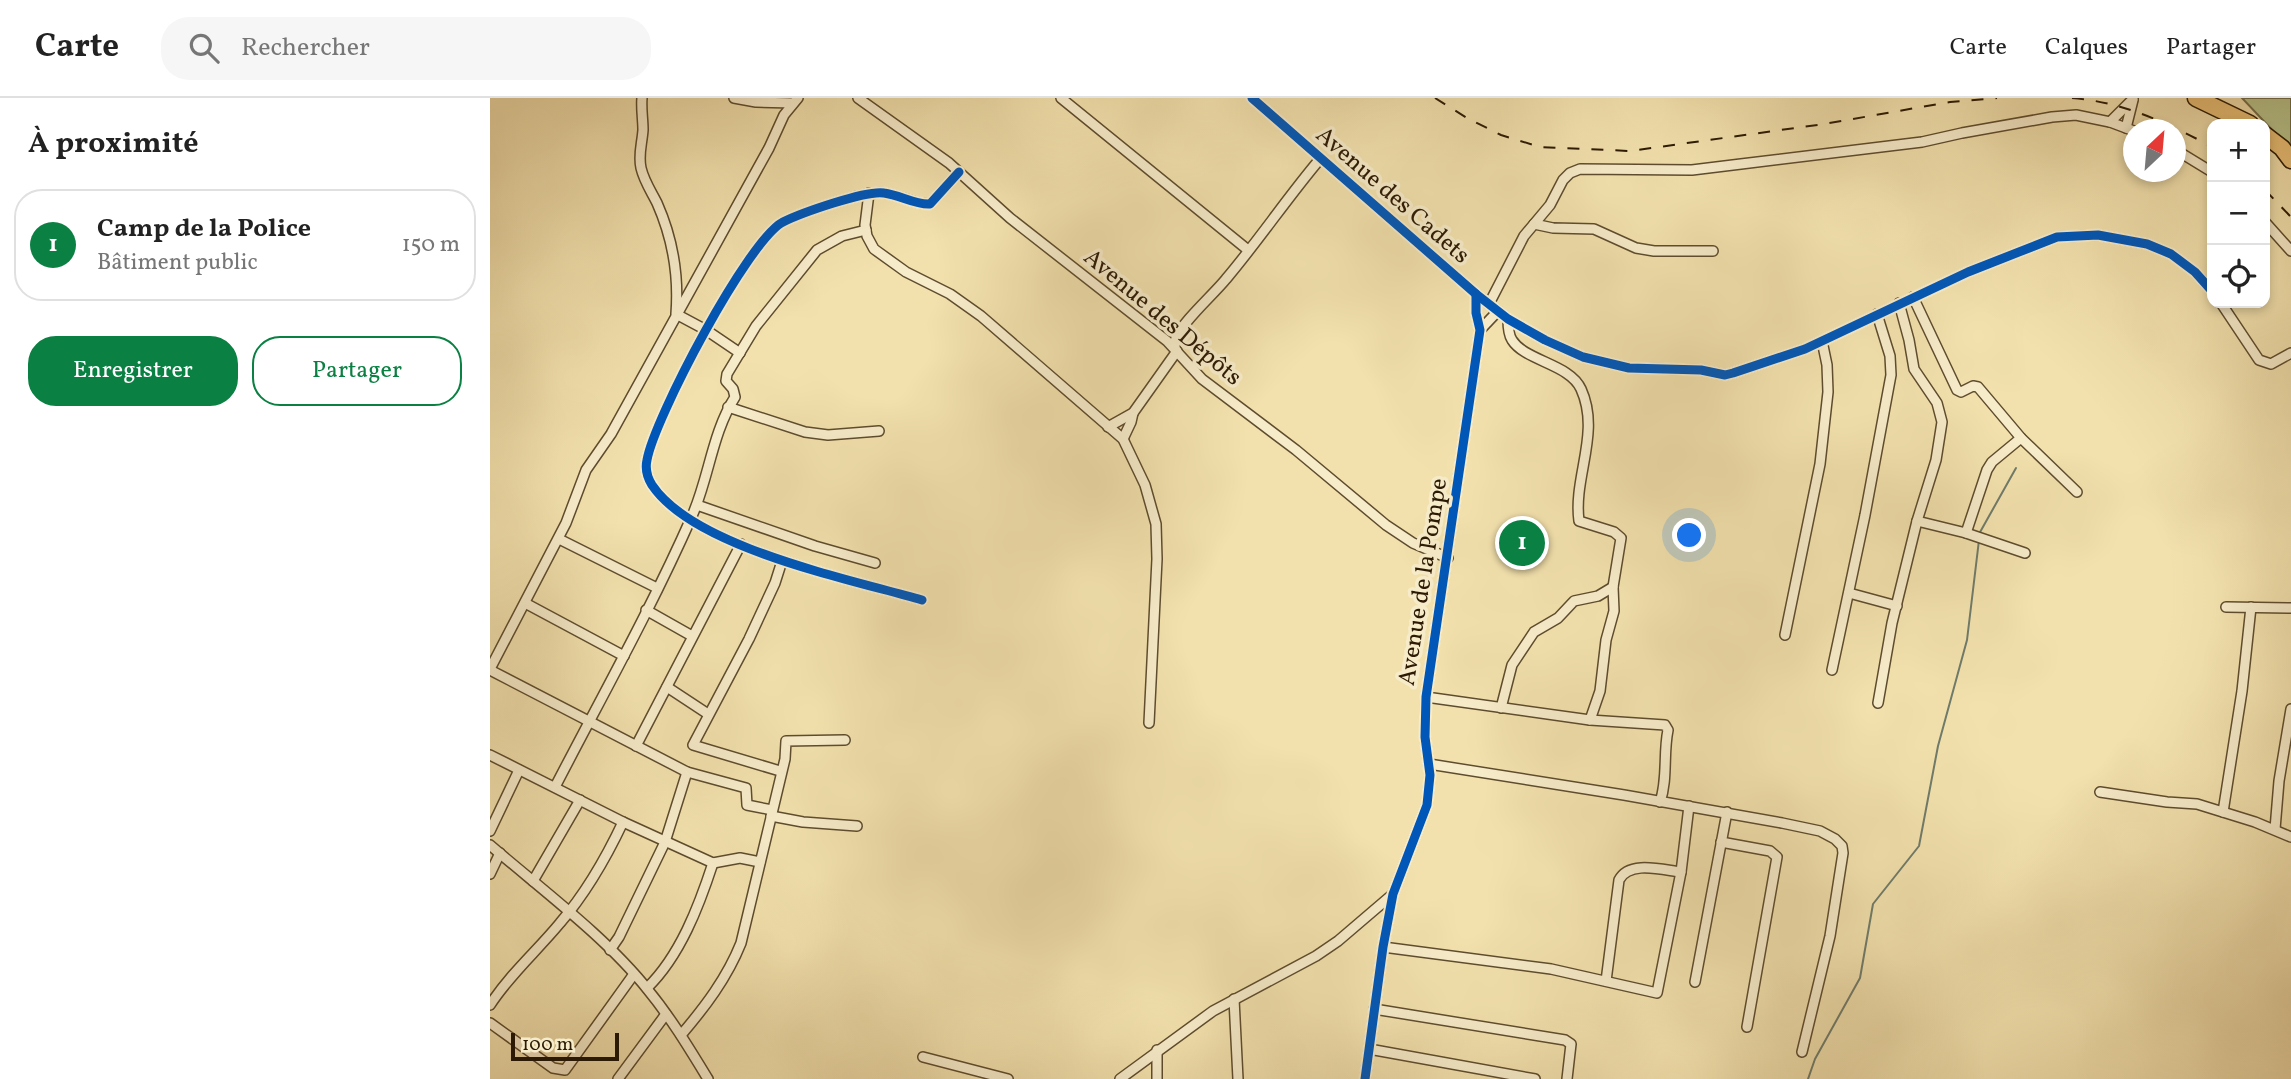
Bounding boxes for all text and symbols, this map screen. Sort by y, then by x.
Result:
search box [161,17,651,80]
text: Carte [35,25,119,71]
icon: search [185,29,223,67]
text: Rechercher [241,30,370,66]
text: Carte [1950,31,2007,65]
text: Calques [2045,31,2128,65]
text: Partager [2166,31,2256,65]
street label: Avenue des Cadets [1307,119,1477,273]
north arrow [2123,119,2186,182]
map controls [2207,119,2270,308]
button: + [2207,119,2270,182]
text: À proximité [28,123,199,165]
button: − [2207,182,2270,245]
text: Camp de la Police [97,211,311,247]
text: 1 [48,229,58,261]
text: 150 m [402,229,460,261]
street label: Avenue des Dépôts [1075,242,1249,394]
button: locate [2207,245,2270,308]
text: Bâtiment public [97,247,258,279]
button: Enregistrer [28,336,238,406]
button: Partager [252,336,462,406]
street label: Avenue de la Pompe [1391,476,1457,688]
pin: 1 [1499,517,1545,569]
your location [1672,518,1706,552]
scale bar [511,1030,620,1062]
text: 100 m [522,1032,573,1058]

